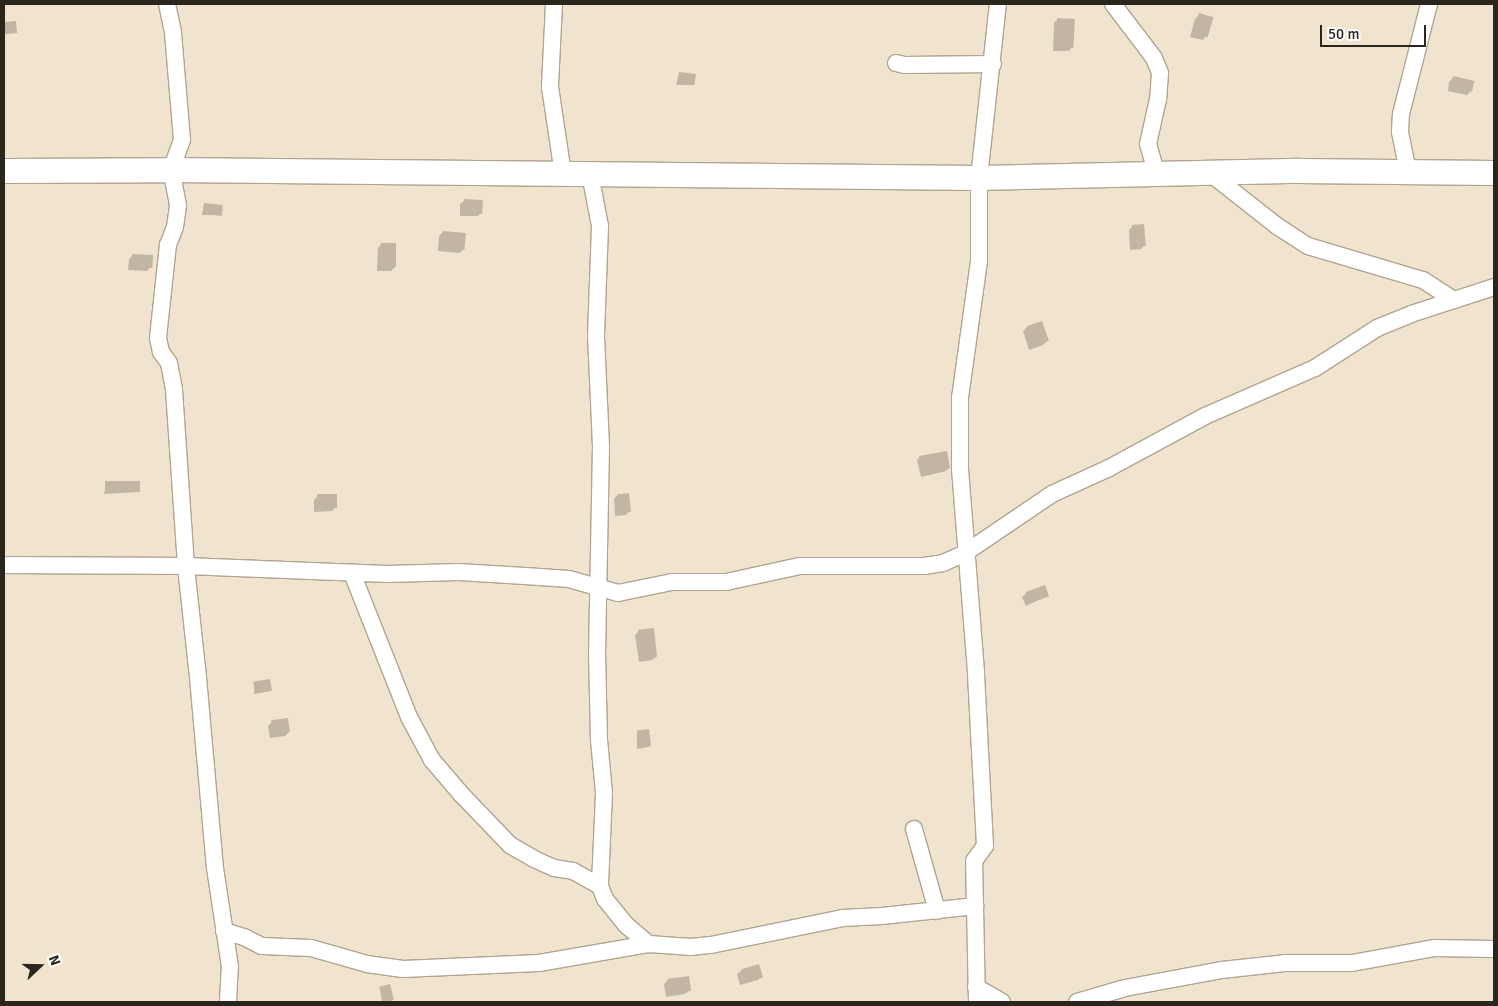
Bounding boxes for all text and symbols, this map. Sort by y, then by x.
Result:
scale bar [1323,15,1429,47]
text: 50 m [1328,25,1359,43]
north arrow [15,941,65,991]
text: N [45,953,64,968]

